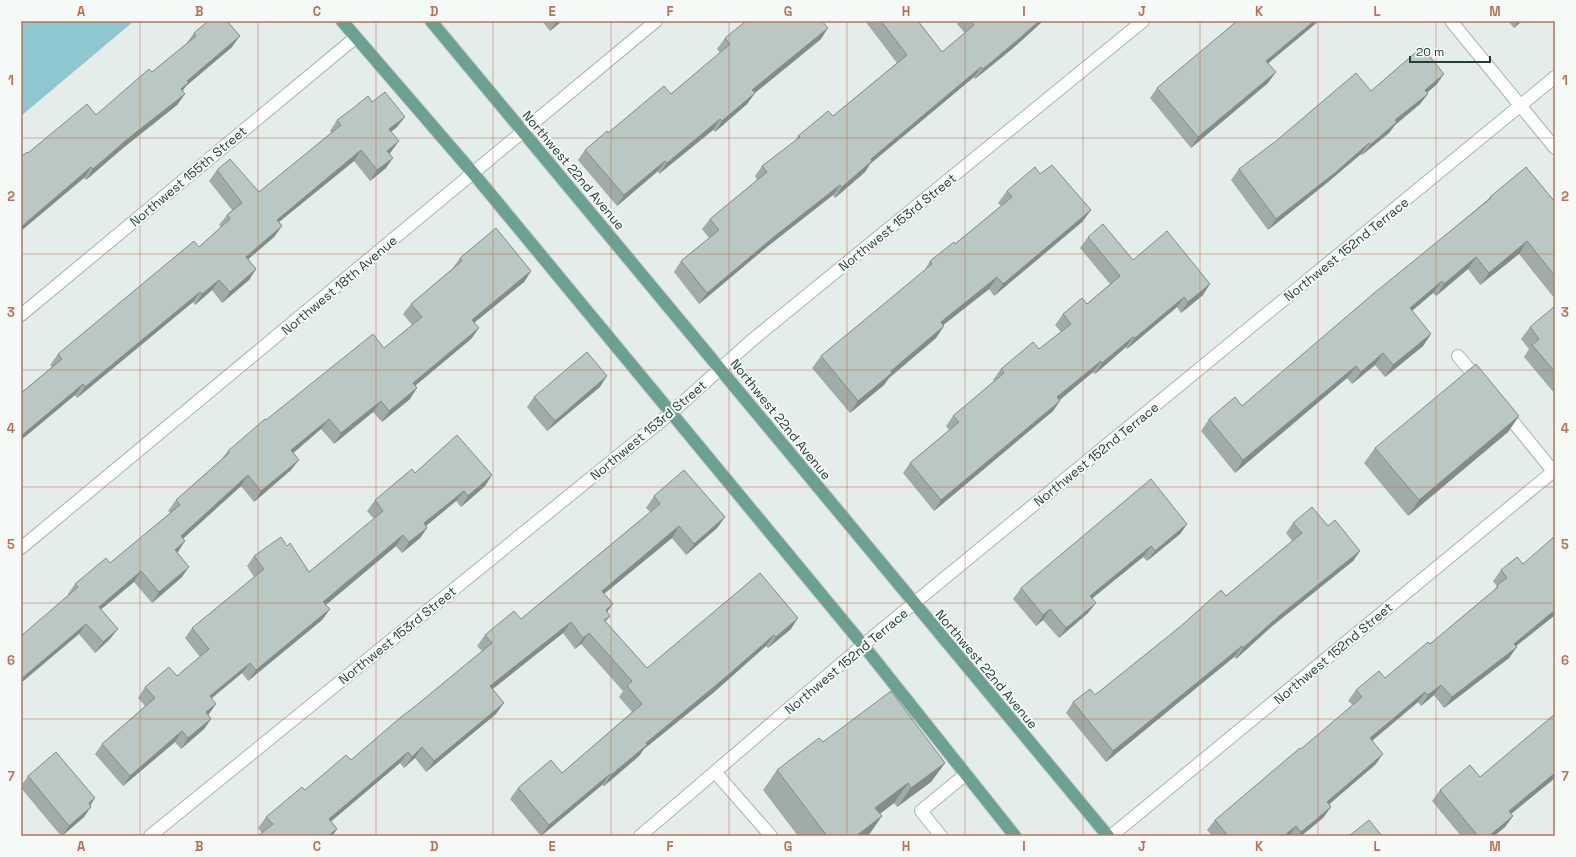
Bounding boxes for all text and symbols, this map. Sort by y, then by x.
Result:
text: A [77,3,86,20]
text: B [195,3,204,20]
text: C [313,3,321,20]
text: D [430,3,439,20]
text: E [548,3,556,20]
text: F [667,3,674,20]
text: G [784,3,792,20]
text: H [902,3,910,20]
text: I [1022,3,1026,20]
text: J [1138,3,1146,20]
text: K [1255,3,1264,20]
text: L [1373,3,1381,20]
text: M [1489,3,1501,20]
scale bar [1410,38,1490,64]
text: 20 m [1416,44,1444,60]
text: 1 [8,72,14,89]
text: 1 [1562,72,1568,89]
street label: Northwest 22nd Avenue [519,107,629,233]
street label: Northwest 155th Street [126,122,250,230]
street label: Northwest 153rd Street [835,170,960,275]
text: 2 [7,188,15,205]
text: 2 [1561,188,1569,205]
street label: Northwest 152nd Terrace [1280,194,1412,305]
street label: Northwest 18th Avenue [278,232,401,339]
text: 3 [7,304,15,321]
text: 3 [1561,304,1569,321]
street label: Northwest 22nd Avenue [727,355,835,483]
street label: Northwest 153rd Street [587,377,710,484]
street label: Northwest 152nd Terrace [1030,399,1162,510]
text: 4 [7,420,15,437]
text: 4 [1561,420,1569,437]
text: 5 [7,536,15,553]
text: 5 [1561,536,1569,553]
street label: Northwest 153rd Street [335,583,460,688]
street label: Northwest 152nd Street [1270,599,1396,708]
street label: Northwest 152nd Terrace [781,605,912,718]
street label: Northwest 22nd Avenue [932,606,1042,732]
text: 6 [7,652,15,669]
text: 6 [1561,652,1569,669]
text: 7 [7,768,15,785]
text: 7 [1561,768,1569,785]
text: A [77,838,86,855]
text: B [195,838,204,855]
text: C [313,838,321,855]
text: D [430,838,439,855]
text: E [548,838,556,855]
text: F [667,838,674,855]
text: G [784,838,792,855]
text: H [902,838,910,855]
text: I [1022,838,1026,855]
text: J [1138,838,1146,855]
text: K [1255,838,1264,855]
text: L [1373,838,1381,855]
text: M [1489,838,1501,855]

